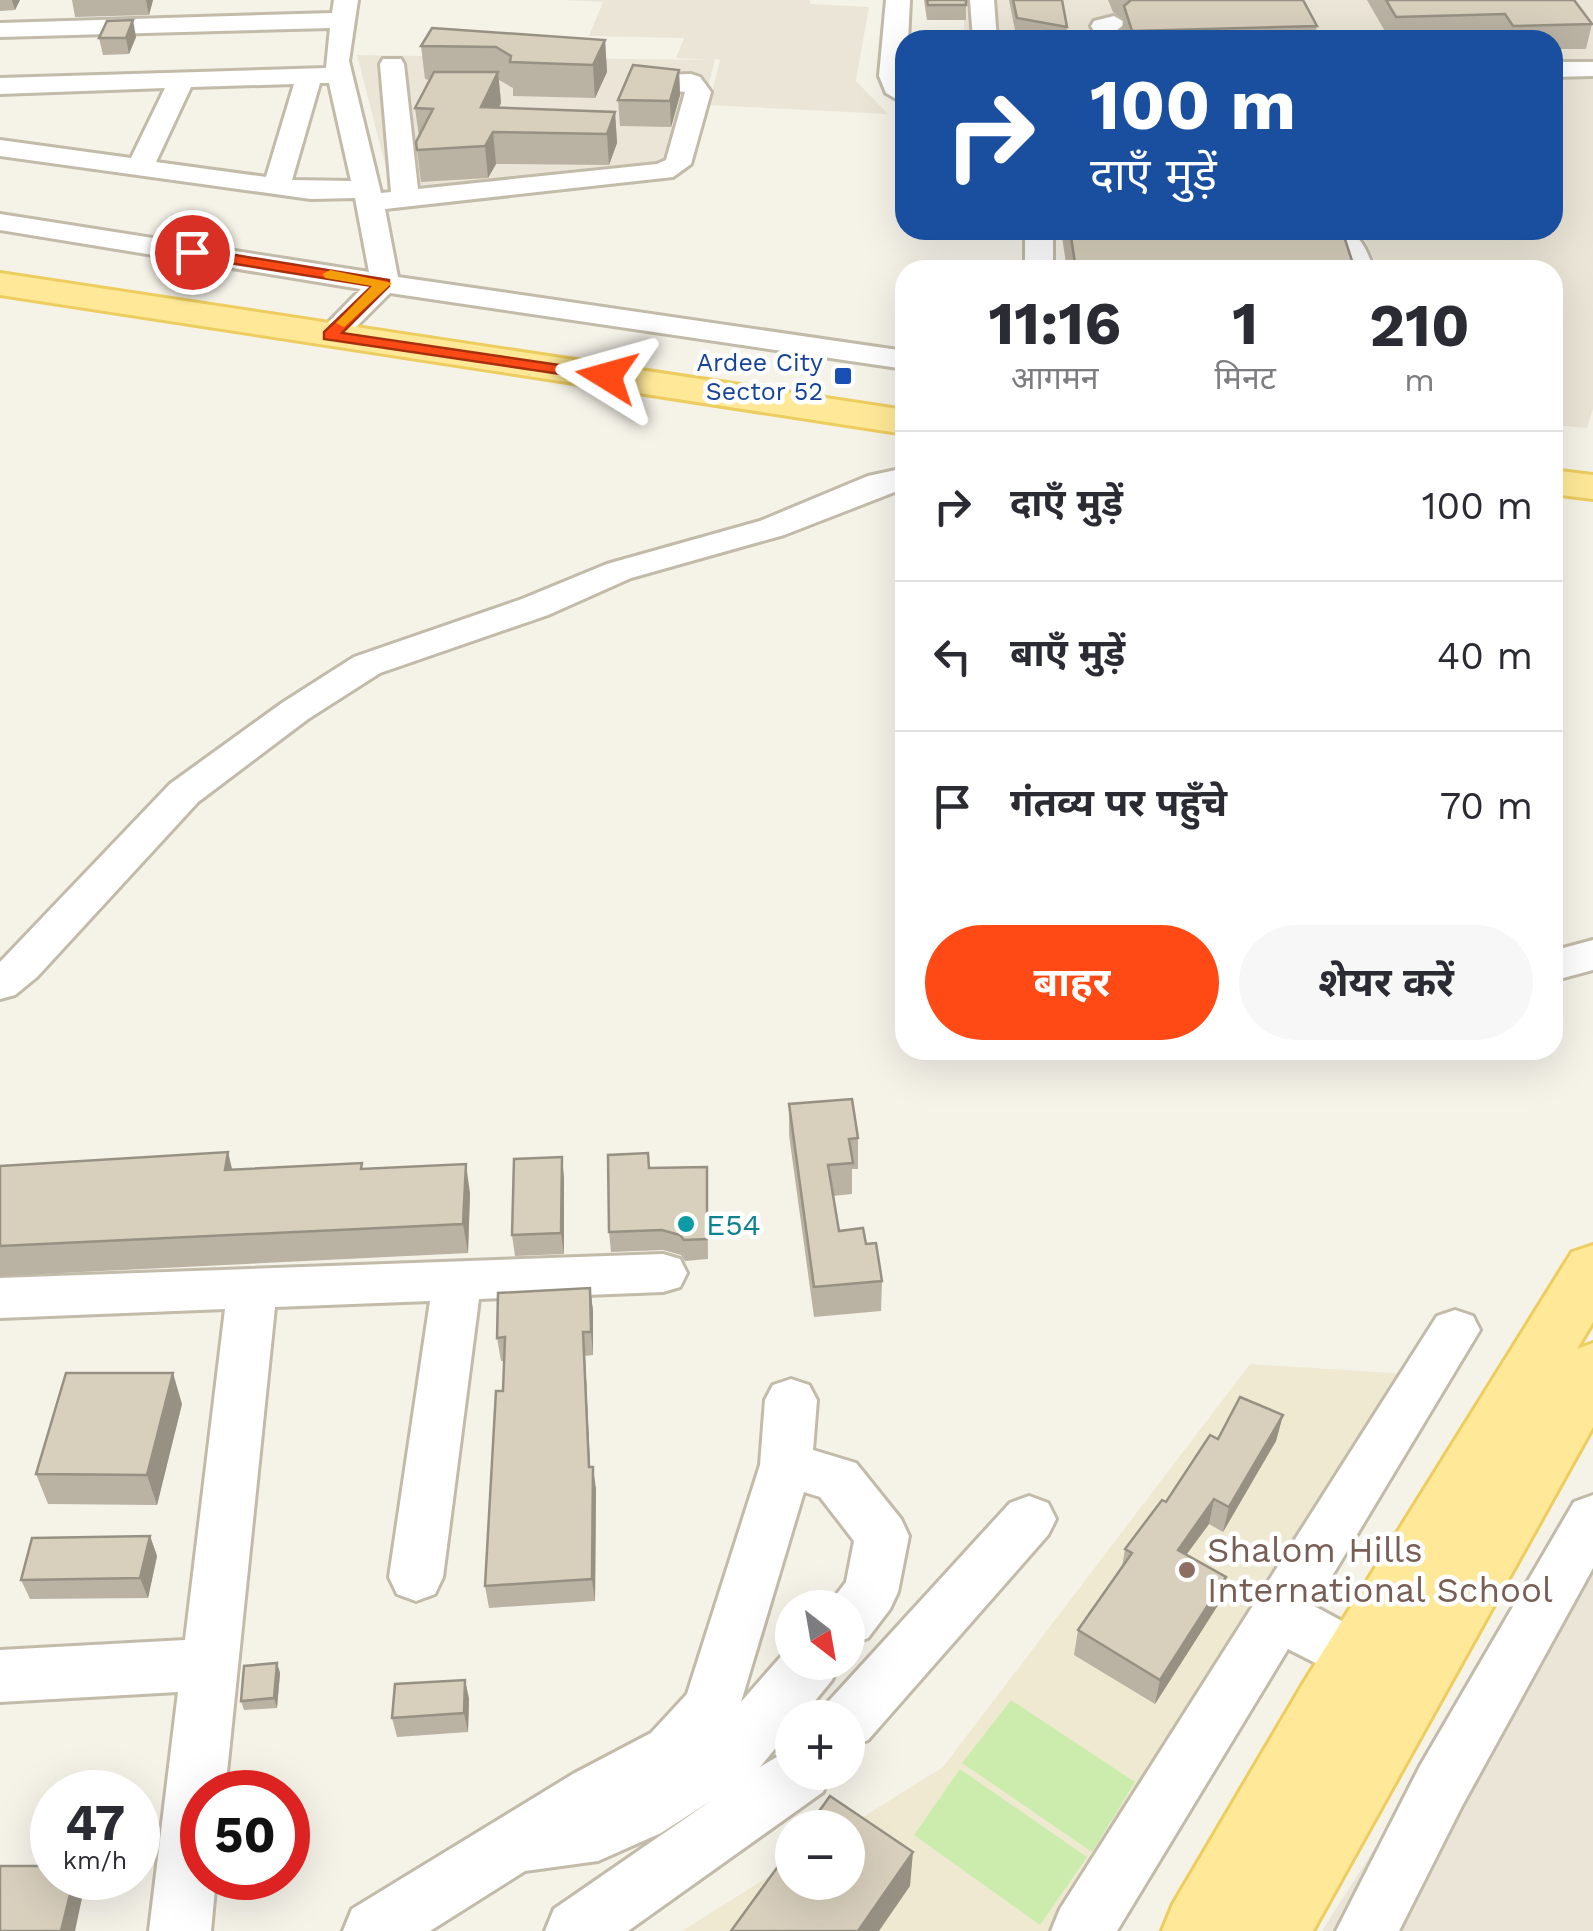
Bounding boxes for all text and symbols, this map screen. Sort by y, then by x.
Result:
text: 100 m [1090,64,1296,146]
icon: right [925,70,1055,200]
text: दाएँ मुड़ें [1090,148,1217,201]
pin [150,210,235,295]
icon: arrive [165,225,220,280]
text: 11:16 [988,288,1121,359]
text: 1 [1232,288,1258,359]
text: 210 [1369,290,1470,361]
position arrow [555,324,659,428]
place label: Ardee City Sector 52 [696,348,823,406]
text: आगमन [1011,359,1099,397]
text: मिनट [1215,359,1276,397]
text: m [1404,361,1435,399]
marker: Ardee City Sector 52 [832,365,854,387]
icon: right [925,479,980,534]
text: दाएँ मुड़ें [1010,481,1123,525]
text: 100 m [1422,484,1533,528]
icon: left [925,629,980,684]
text: बाएँ मुड़ें [1010,631,1125,675]
text: 40 m [1437,634,1533,678]
icon: arrive [925,779,980,834]
text: गंतव्य पर पहुँचे [1010,781,1227,825]
text: 70 m [1440,784,1533,828]
button: बाहर [925,925,1219,1040]
button: शेयर करें [1239,925,1533,1040]
place label: E54 [706,1207,761,1242]
marker: E54 [675,1213,697,1235]
place label: Shalom Hills International School [1207,1529,1553,1611]
marker: Shalom Hills International School [1176,1559,1198,1581]
north arrow [775,1590,865,1680]
map controls [775,1590,865,1900]
button: + [775,1700,865,1790]
speed limit sign: 50 [180,1770,310,1900]
text: 47 [65,1793,125,1852]
button: − [775,1810,865,1900]
text: km/h [63,1846,127,1875]

